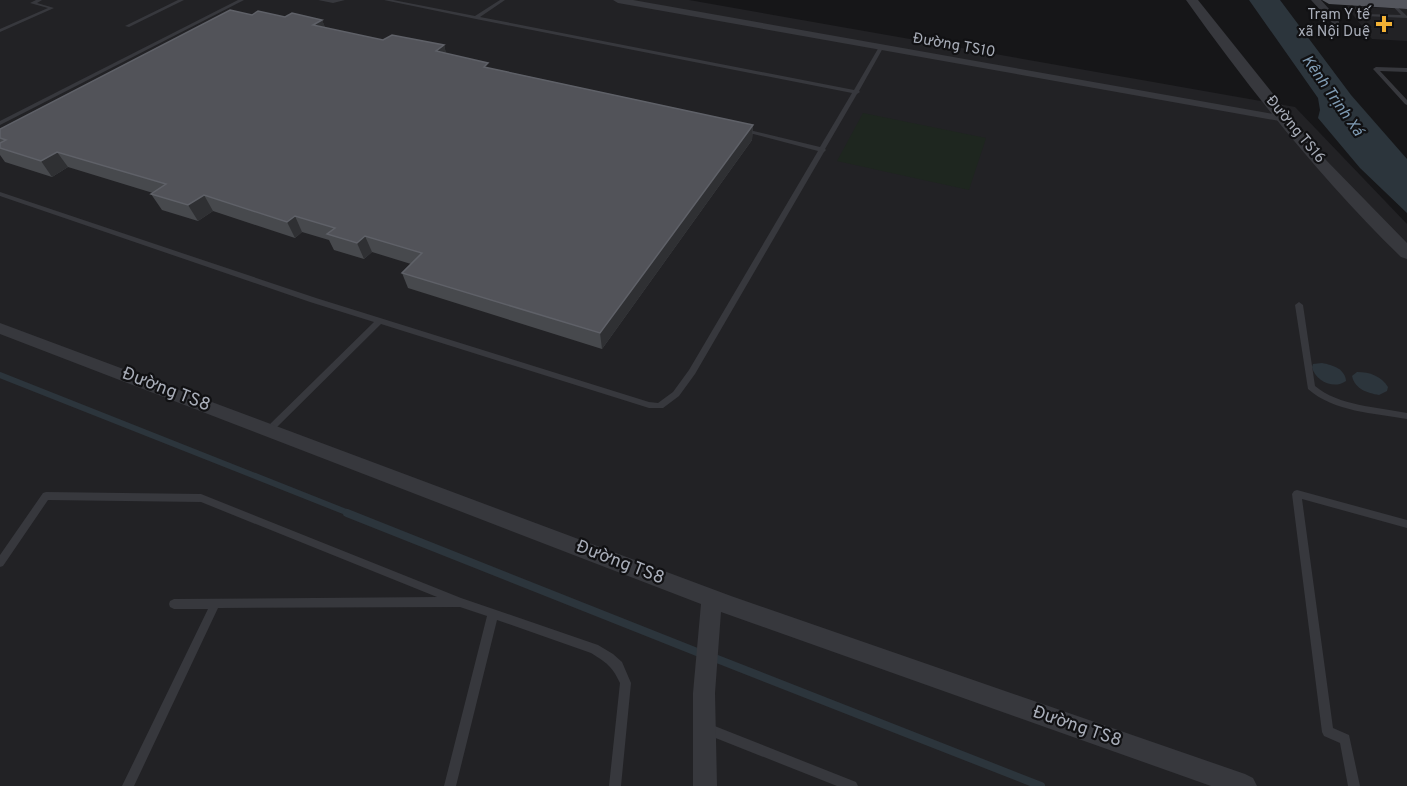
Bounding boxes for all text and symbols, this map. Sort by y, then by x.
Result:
place label: Trạm Y tế xã Nội Duệ [1298,5,1372,42]
marker: Trạm Y tế xã Nội Duệ [1375,15,1393,33]
street label: Đường TS10 [911,29,997,63]
water label: Kênh Trịnh Xá [1297,51,1368,142]
street label: Đường TS16 [1261,92,1329,168]
street label: Đường TS8 [119,363,213,417]
street label: Đường TS8 [573,536,667,590]
street label: Đường TS8 [1029,701,1125,753]

